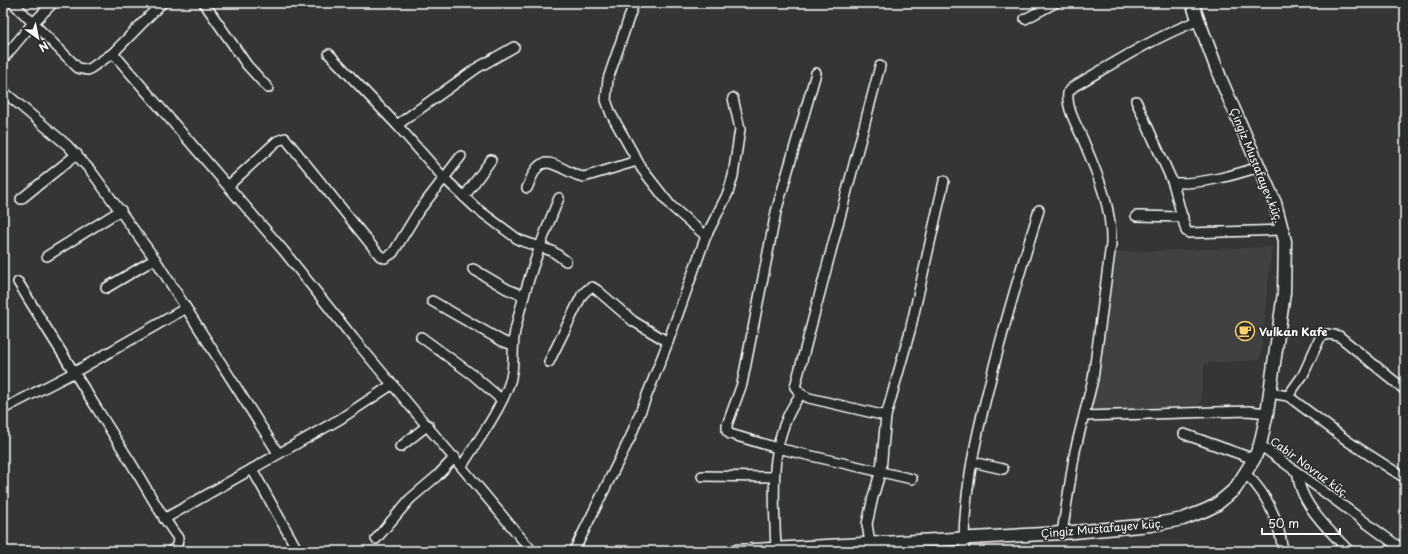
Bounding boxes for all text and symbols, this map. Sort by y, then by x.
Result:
north arrow [18,18,58,58]
text: N [35,37,52,56]
street label: Çingiz Mustafayev küç. [1226,105,1288,225]
cafe icon: Vulkan Kafe [1234,320,1256,342]
place label: Vulkan Kafe [1259,323,1327,340]
street label: Cabir Novruz küç. [1267,432,1353,502]
scale bar [1262,510,1340,536]
street label: Çingiz Mustafayev küç. [1040,514,1164,542]
text: 50 m [1268,514,1299,532]

